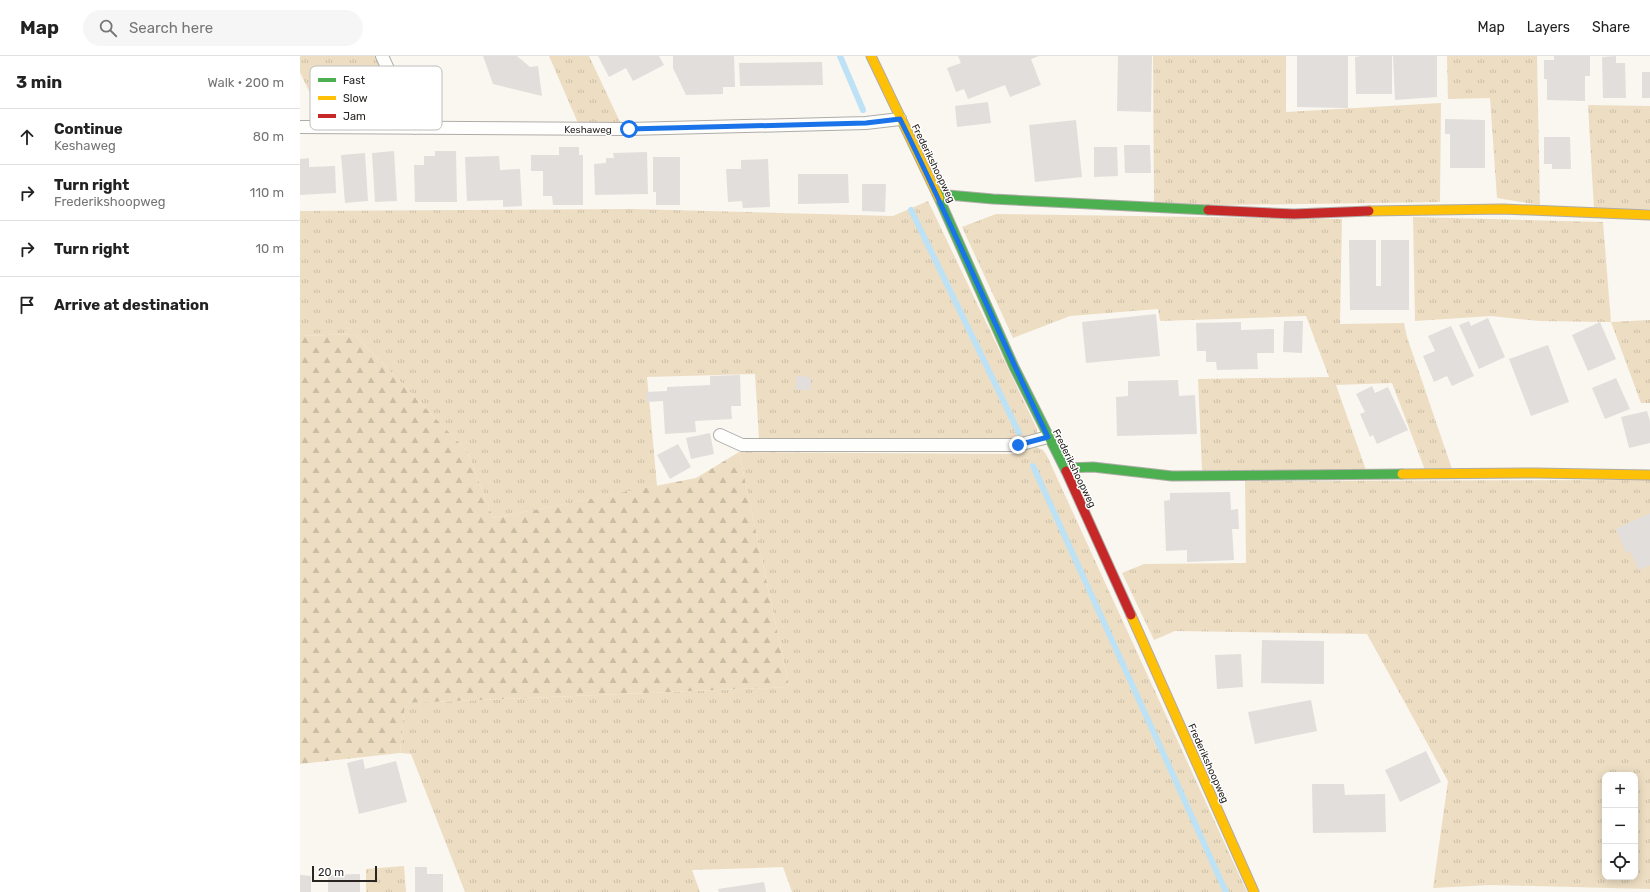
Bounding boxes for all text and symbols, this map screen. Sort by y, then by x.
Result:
search box [83,10,363,46]
text: Map [20,16,59,39]
icon: search [97,17,119,39]
text: Search here [129,19,213,37]
text: Map [1478,19,1505,36]
text: Layers [1527,19,1570,36]
text: Share [1592,19,1630,36]
legend [310,66,442,130]
text: 3 min [16,72,62,92]
text: Fast [343,74,366,87]
text: Walk · 200 m [207,75,284,90]
text: Slow [343,92,368,105]
text: Jam [343,110,366,123]
text: Continue [54,120,123,138]
route start [620,120,638,138]
street label: Frederikshoopweg [909,122,957,205]
street label: Keshaweg [564,124,612,136]
icon: ahead [16,126,38,148]
text: 80 m [253,129,284,144]
text: Keshaweg [54,138,116,153]
text: Turn right [54,176,129,194]
icon: right [16,182,38,204]
text: 110 m [250,185,284,200]
text: Frederikshoopweg [54,194,166,209]
icon: right [16,238,38,260]
text: Turn right [54,240,129,258]
text: 10 m [255,241,284,256]
icon: arrive [16,294,38,316]
text: Arrive at destination [54,296,209,314]
street label: Frederikshoopweg [1050,427,1098,510]
route end [1009,436,1027,454]
street label: Frederikshoopweg [1185,722,1231,805]
map controls [1602,772,1638,880]
button: + [1602,772,1638,808]
button: − [1602,808,1638,844]
button: locate [1602,844,1638,880]
scale bar [312,864,377,883]
text: 20 m [318,866,344,879]

